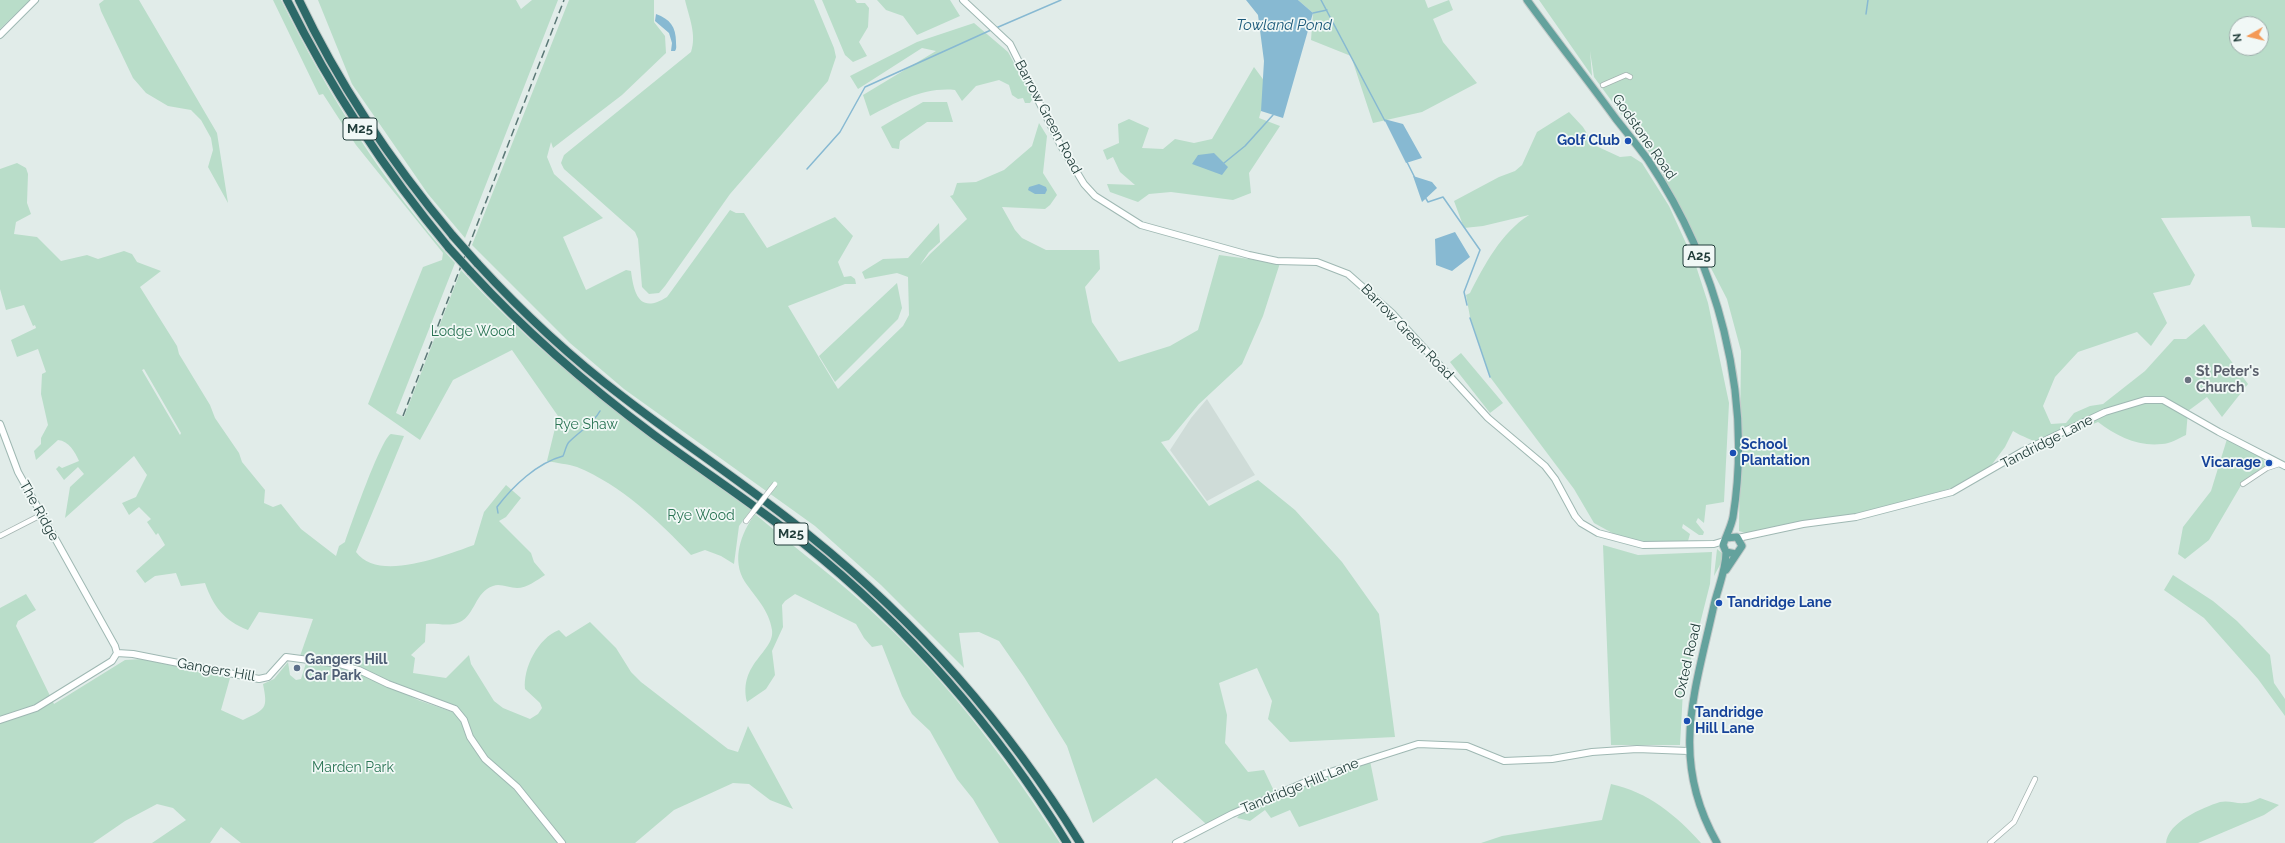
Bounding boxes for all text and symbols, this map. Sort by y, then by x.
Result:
water label: Towland Pond [1236,16,1332,34]
north arrow [2229,16,2269,56]
text: N [2231,33,2245,43]
street label: Barrow Green Road [1011,57,1085,177]
street label: Godstone Road [1608,91,1680,183]
road number: M25 [343,118,377,140]
place label: Golf Club [1557,133,1620,149]
marker: Golf Club [1623,136,1633,146]
road number: A25 [1683,245,1715,267]
street label: Barrow Green Road [1357,281,1457,383]
park label: Lodge Wood [431,324,515,340]
place label: St Peter's Church [2196,364,2259,396]
marker: St Peter's Church [2183,375,2193,385]
street label: Tandridge Lane [1998,412,2096,472]
park label: Rye Shaw [554,417,618,433]
place label: School Plantation [1741,437,1810,470]
marker: School Plantation [1728,448,1738,458]
place label: Vicarage [2201,455,2261,471]
marker: Vicarage [2264,458,2274,468]
street label: The Ridge [16,478,62,544]
park label: Rye Wood [667,508,735,524]
road number: M25 [774,523,808,545]
place label: Tandridge Lane [1727,595,1832,611]
marker: Tandridge Lane [1714,598,1724,608]
street label: Oxted Road [1671,622,1705,700]
place label: Gangers Hill Car Park [305,652,387,684]
street label: Gangers Hill [176,655,256,685]
marker: Gangers Hill Car Park [292,663,302,673]
place label: Tandridge Hill Lane [1695,705,1763,738]
marker: Tandridge Hill Lane [1682,716,1692,726]
street label: Tandridge Hill Lane [1239,755,1361,817]
park label: Marden Park [312,760,394,776]

